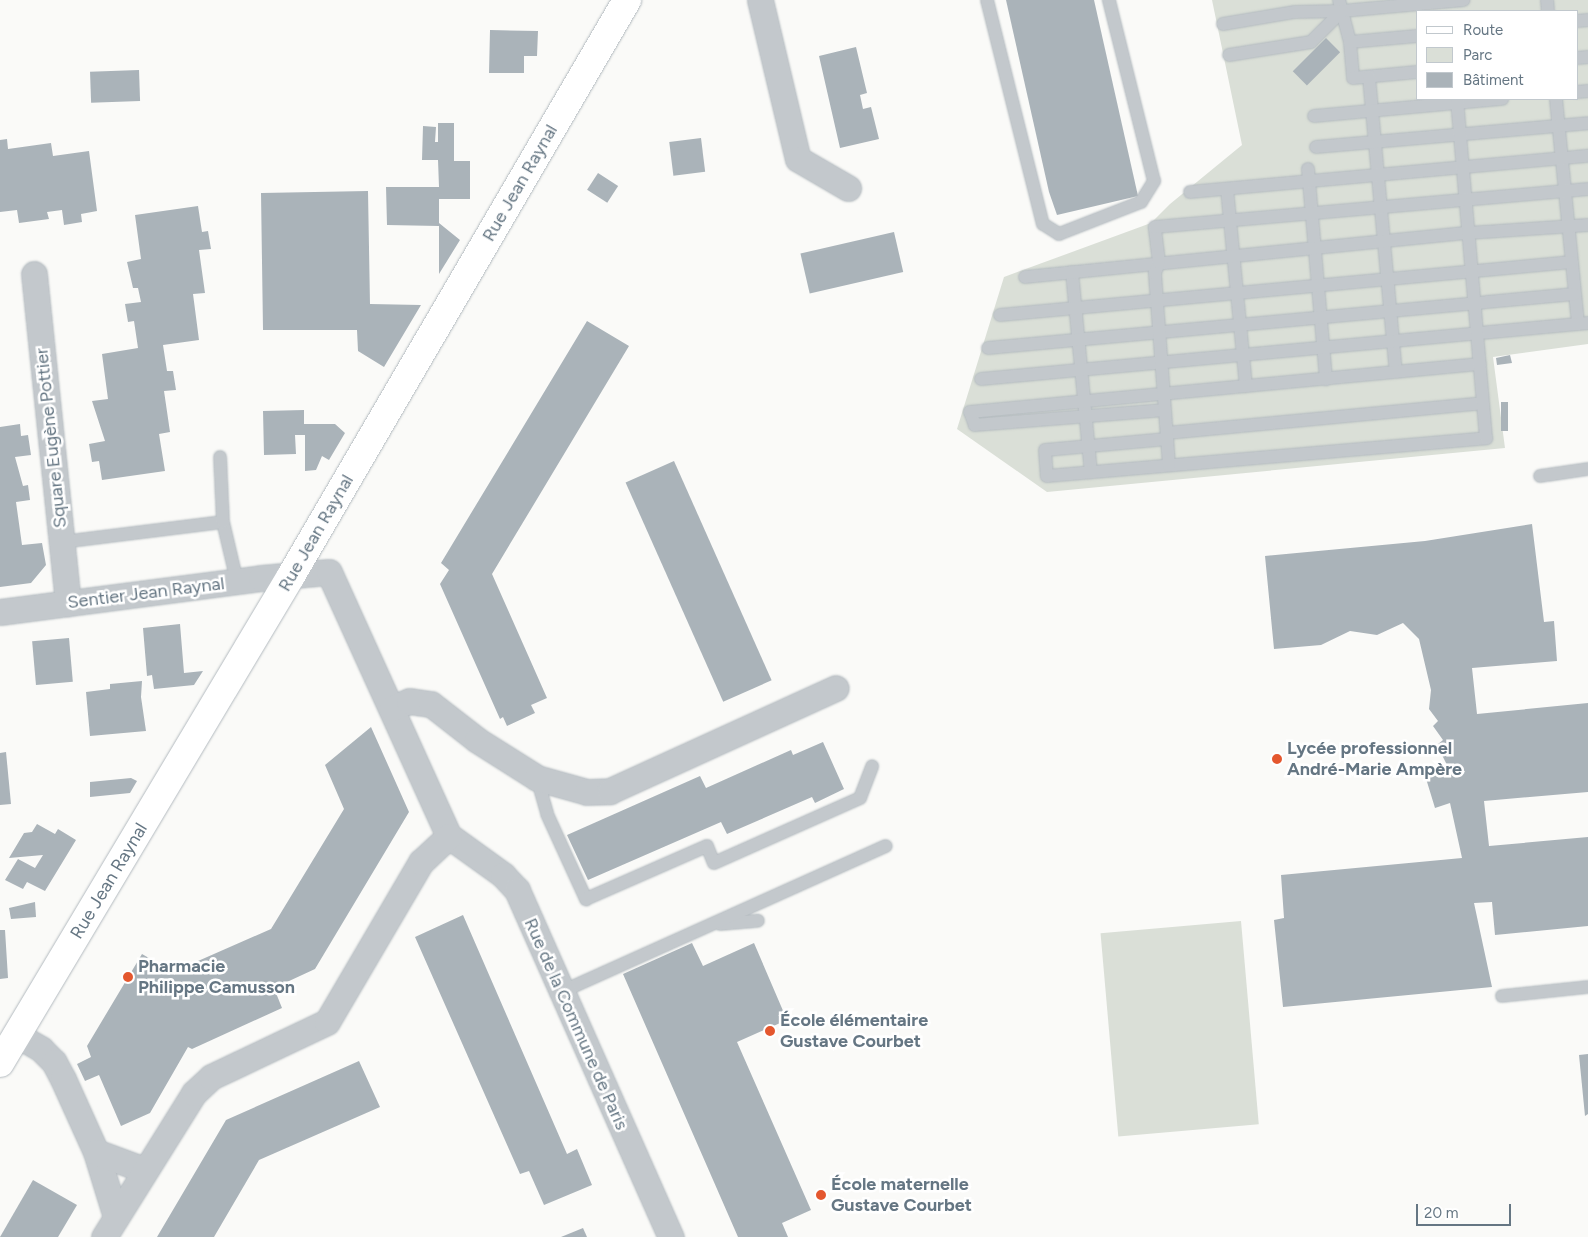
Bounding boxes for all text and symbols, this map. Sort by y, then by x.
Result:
legend [1416,10,1578,100]
text: Route [1463,21,1503,39]
text: Parc [1463,46,1492,64]
text: Bâtiment [1463,71,1524,89]
street label: Rue Jean Raynal [478,121,562,245]
street label: Square Eugène Pottier [31,347,71,529]
street label: Rue Jean Raynal [274,471,358,595]
street label: Sentier Jean Raynal [66,573,226,613]
place label: Lycée professionnel André-Marie Ampère [1287,738,1462,781]
marker: Lycée professionnel André-Marie Ampère [1271,753,1283,765]
street label: Rue Jean Raynal [66,819,152,943]
street label: Rue de la Commune de Paris [520,915,632,1133]
place label: Pharmacie Philippe Camusson [138,956,295,999]
marker: Pharmacie Philippe Camusson [122,971,134,983]
place label: École élémentaire Gustave Courbet [780,1010,928,1052]
marker: École élémentaire Gustave Courbet [764,1025,776,1037]
place label: École maternelle Gustave Courbet [831,1174,972,1216]
marker: École maternelle Gustave Courbet [815,1189,827,1201]
scale bar [1418,1194,1513,1226]
text: 20 m [1424,1204,1458,1222]

